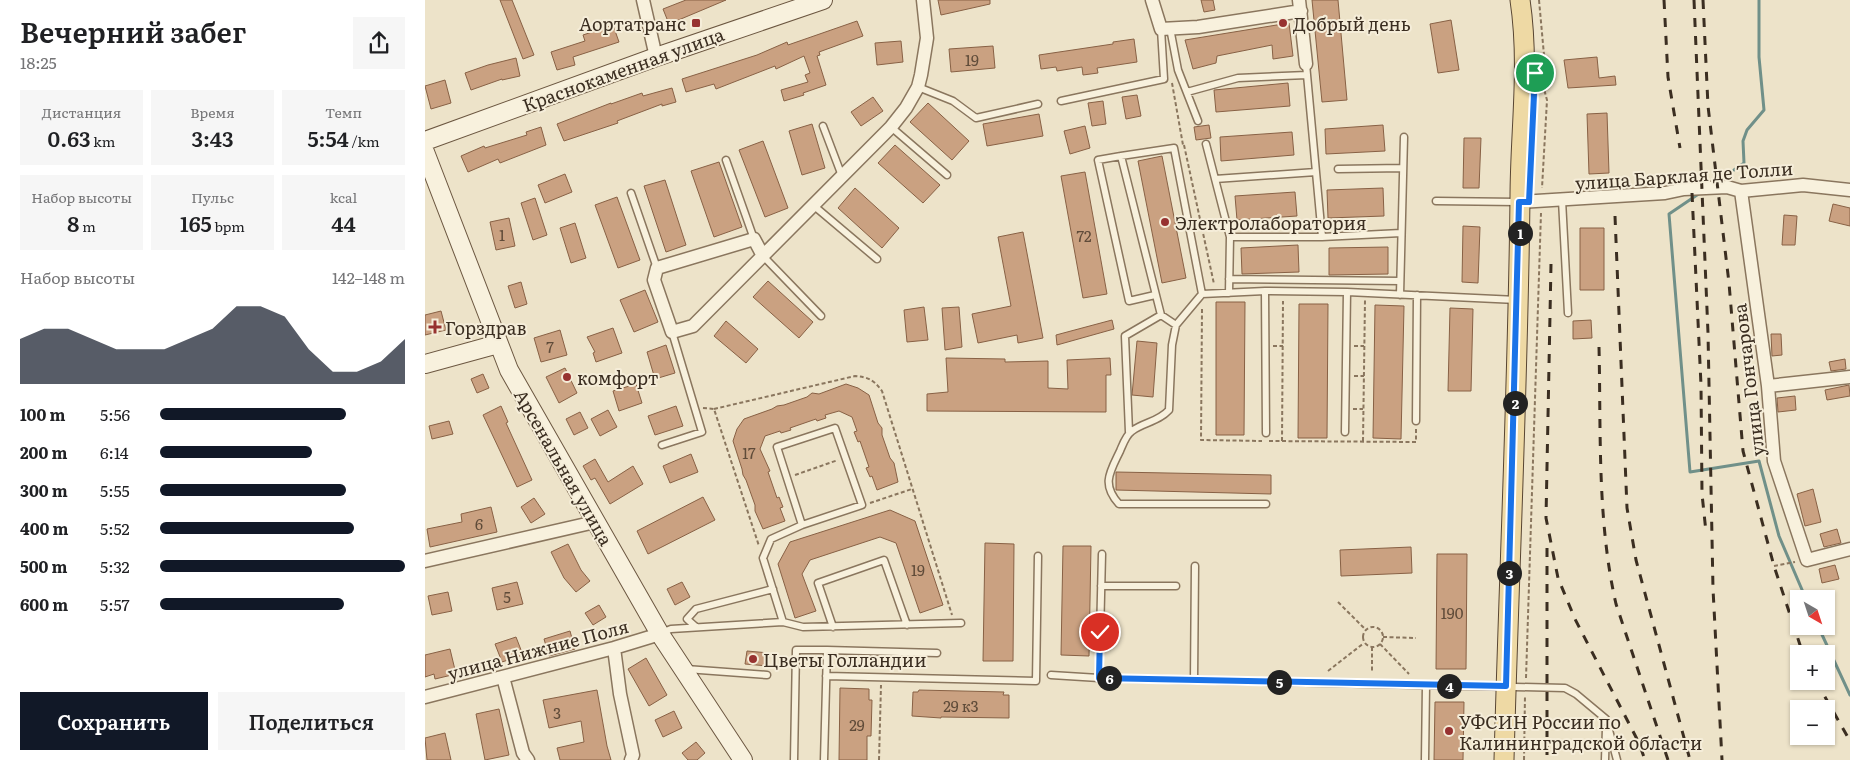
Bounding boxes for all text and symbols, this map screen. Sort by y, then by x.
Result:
text: Вечерний забег [20,10,246,52]
place label: Аортатранс [579,10,686,37]
place label: Добрый день [1293,10,1411,37]
button: share [353,17,405,69]
marker: Аортатранс [690,17,702,29]
marker: Добрый день [1277,17,1289,29]
street label: Краснокаменная улица [518,20,728,118]
house number: 19 [965,48,979,71]
text: 18:25 [20,50,57,74]
pin [1514,52,1556,94]
icon: arrive [1521,59,1549,87]
text: Дистанция [42,102,121,122]
text: Время [190,102,235,122]
text: Темп [325,102,362,122]
text: 0.63 [48,122,91,153]
text: 3:43 [192,122,233,153]
text: 5:54 [307,122,349,153]
text: km [91,131,115,151]
text: /km [349,131,380,151]
street label: улица Барклая де Толли [1574,154,1794,196]
text: Набор высоты [31,187,132,207]
text: Пульс [191,187,234,207]
text: kcal [330,187,357,207]
text: 8 [67,207,79,238]
text: 165 [180,207,212,238]
text: 44 [331,207,356,238]
place label: Электролаборатория [1175,209,1367,236]
text: m [79,216,96,236]
text: bpm [212,216,245,236]
marker: Электролаборатория [1159,216,1171,228]
pin: 1 [1507,220,1533,246]
house number: 1 [499,223,505,246]
text: 1 [1518,223,1523,243]
house number: 72 [1076,224,1092,247]
text: Набор высоты [20,265,135,289]
text: 142–148 m [332,265,405,289]
street label: улица Гончарова [1725,302,1771,458]
place label: Горздрав [445,314,527,341]
marker: Горздрав [429,321,441,333]
house number: 7 [546,335,554,358]
place label: комфорт [577,364,659,391]
marker: комфорт [561,371,573,383]
street label: Арсенальная улица [508,384,620,551]
pin: 2 [1503,390,1527,416]
text: 2 [1512,393,1519,413]
text: 100 m [20,402,66,426]
text: 5:56 [100,402,130,426]
text: 200 m [20,440,67,464]
text: 6:14 [100,440,129,464]
house number: 17 [742,441,756,464]
text: 300 m [20,478,68,502]
text: 5:55 [100,478,130,502]
house number: 6 [475,512,483,535]
text: 400 m [20,516,69,540]
text: 5:52 [100,516,130,540]
text: 500 m [20,554,68,578]
text: 5:32 [100,554,130,578]
house number: 19 [911,558,925,581]
pin: 3 [1497,560,1521,586]
text: 3 [1506,563,1513,583]
house number: 5 [503,585,511,608]
north arrow [1790,590,1835,635]
map controls [1790,590,1835,745]
text: 600 m [20,592,68,616]
text: 5:57 [100,592,130,616]
house number: 190 [1441,601,1464,624]
pin [1079,611,1121,653]
street label: улица Нижние Поля [444,612,632,686]
icon: check [1086,618,1114,646]
button: + [1790,645,1835,690]
place label: Цветы Голландии [763,646,926,673]
marker: Цветы Голландии [747,653,759,665]
pin: 6 [1097,666,1121,690]
text: 6 [1105,668,1114,688]
pin: 5 [1267,670,1291,694]
text: 5 [1276,672,1283,692]
pin: 4 [1437,674,1461,698]
text: 4 [1445,676,1454,696]
button: Сохранить [20,692,208,750]
button: Поделиться [218,692,405,750]
house number: 29 к3 [943,694,979,717]
button: − [1790,700,1835,745]
house number: 3 [553,701,561,724]
place label: УФСИН России по Калининградской области [1459,708,1702,756]
house number: 29 [849,713,865,736]
marker: УФСИН России по Калининградской области [1443,725,1455,737]

